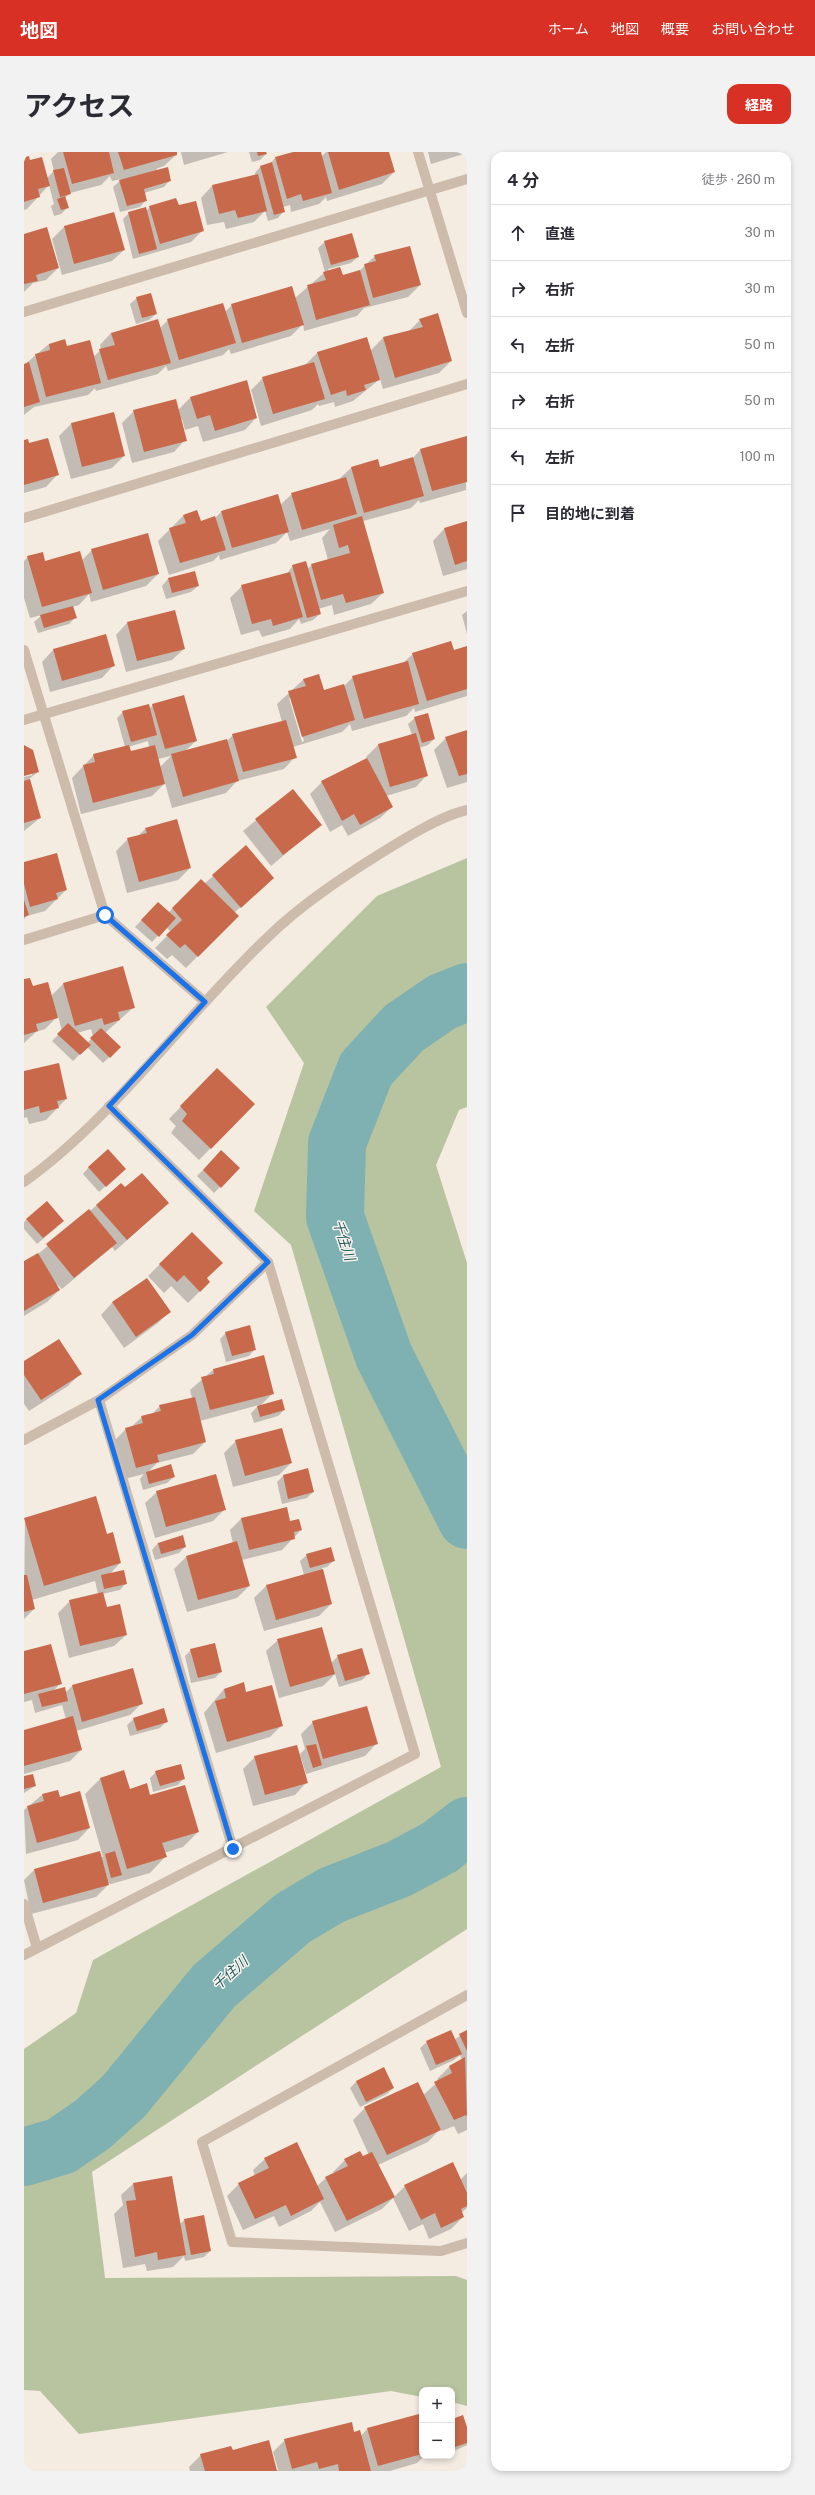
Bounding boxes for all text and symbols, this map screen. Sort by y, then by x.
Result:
text: 地図 [20,19,58,41]
text: ホーム [547,21,589,37]
text: 地図 [611,21,639,37]
text: 概要 [661,21,689,37]
text: お問い合わせ [711,21,795,37]
button: 経路 [727,84,791,124]
text: アクセス [24,89,135,122]
text: 4 分 [507,170,539,190]
text: 徒歩 · 260 m [702,172,775,187]
icon: ahead [507,222,529,244]
text: 直進 [545,225,575,242]
text: 30 m [745,225,775,240]
icon: right [507,278,529,300]
text: 右折 [545,281,575,298]
text: 30 m [745,281,775,296]
icon: left [507,334,529,356]
text: 左折 [545,337,575,354]
text: 50 m [744,337,775,352]
icon: right [507,390,529,412]
text: 右折 [545,393,575,410]
text: 50 m [744,393,775,408]
icon: left [507,446,529,468]
text: 左折 [545,449,575,466]
text: 100 m [739,449,775,464]
icon: arrive [507,502,529,524]
text: 目的地に到着 [545,505,635,522]
route start [96,906,114,924]
water label: 千住川 [330,1218,359,1264]
route end [224,1840,242,1858]
water label: 千住川 [209,1952,252,1993]
map controls [419,2387,455,2459]
button: + [419,2387,455,2423]
button: − [419,2423,455,2459]

